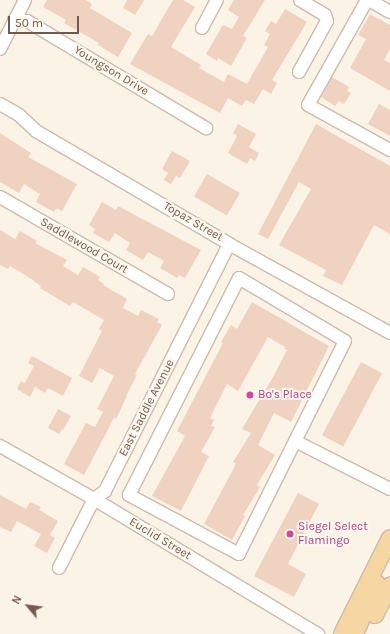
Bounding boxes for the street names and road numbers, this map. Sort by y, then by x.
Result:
street label: Youngson Drive [71,43,151,99]
street label: Topaz Street [161,199,225,245]
street label: Saddlewood Court [37,215,131,277]
street label: East Saddle Avenue [116,357,178,459]
street label: Euclid Street [126,515,194,563]

